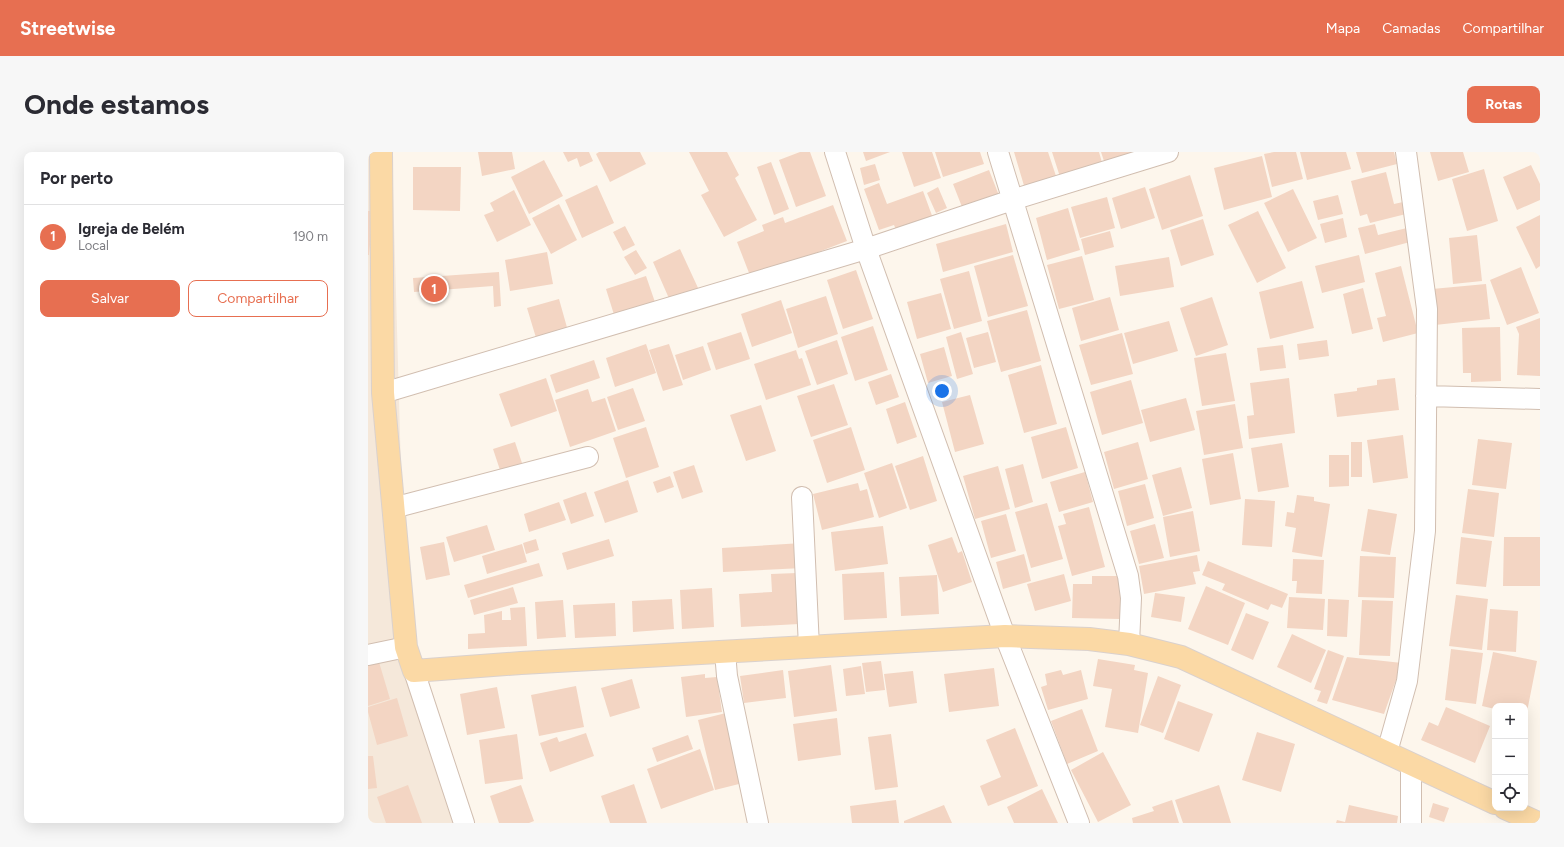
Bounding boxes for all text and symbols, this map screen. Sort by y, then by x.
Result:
text: Streetwise [20,17,115,40]
text: Mapa [1326,20,1360,37]
text: Camadas [1382,20,1440,37]
text: Compartilhar [1462,20,1544,37]
button: Rotas [1467,86,1540,123]
text: Onde estamos [24,87,209,121]
text: Por perto [40,168,113,188]
text: Igreja de Belém [78,220,185,238]
text: 1 [50,229,56,244]
text: 190 m [293,229,328,244]
text: Local [78,238,109,253]
pin: 1 [421,274,447,304]
button: Salvar [40,280,180,317]
button: Compartilhar [188,280,328,317]
your location [932,381,952,401]
map controls [1492,703,1528,811]
button: + [1492,703,1528,739]
button: − [1492,739,1528,775]
button: locate [1492,775,1528,811]

